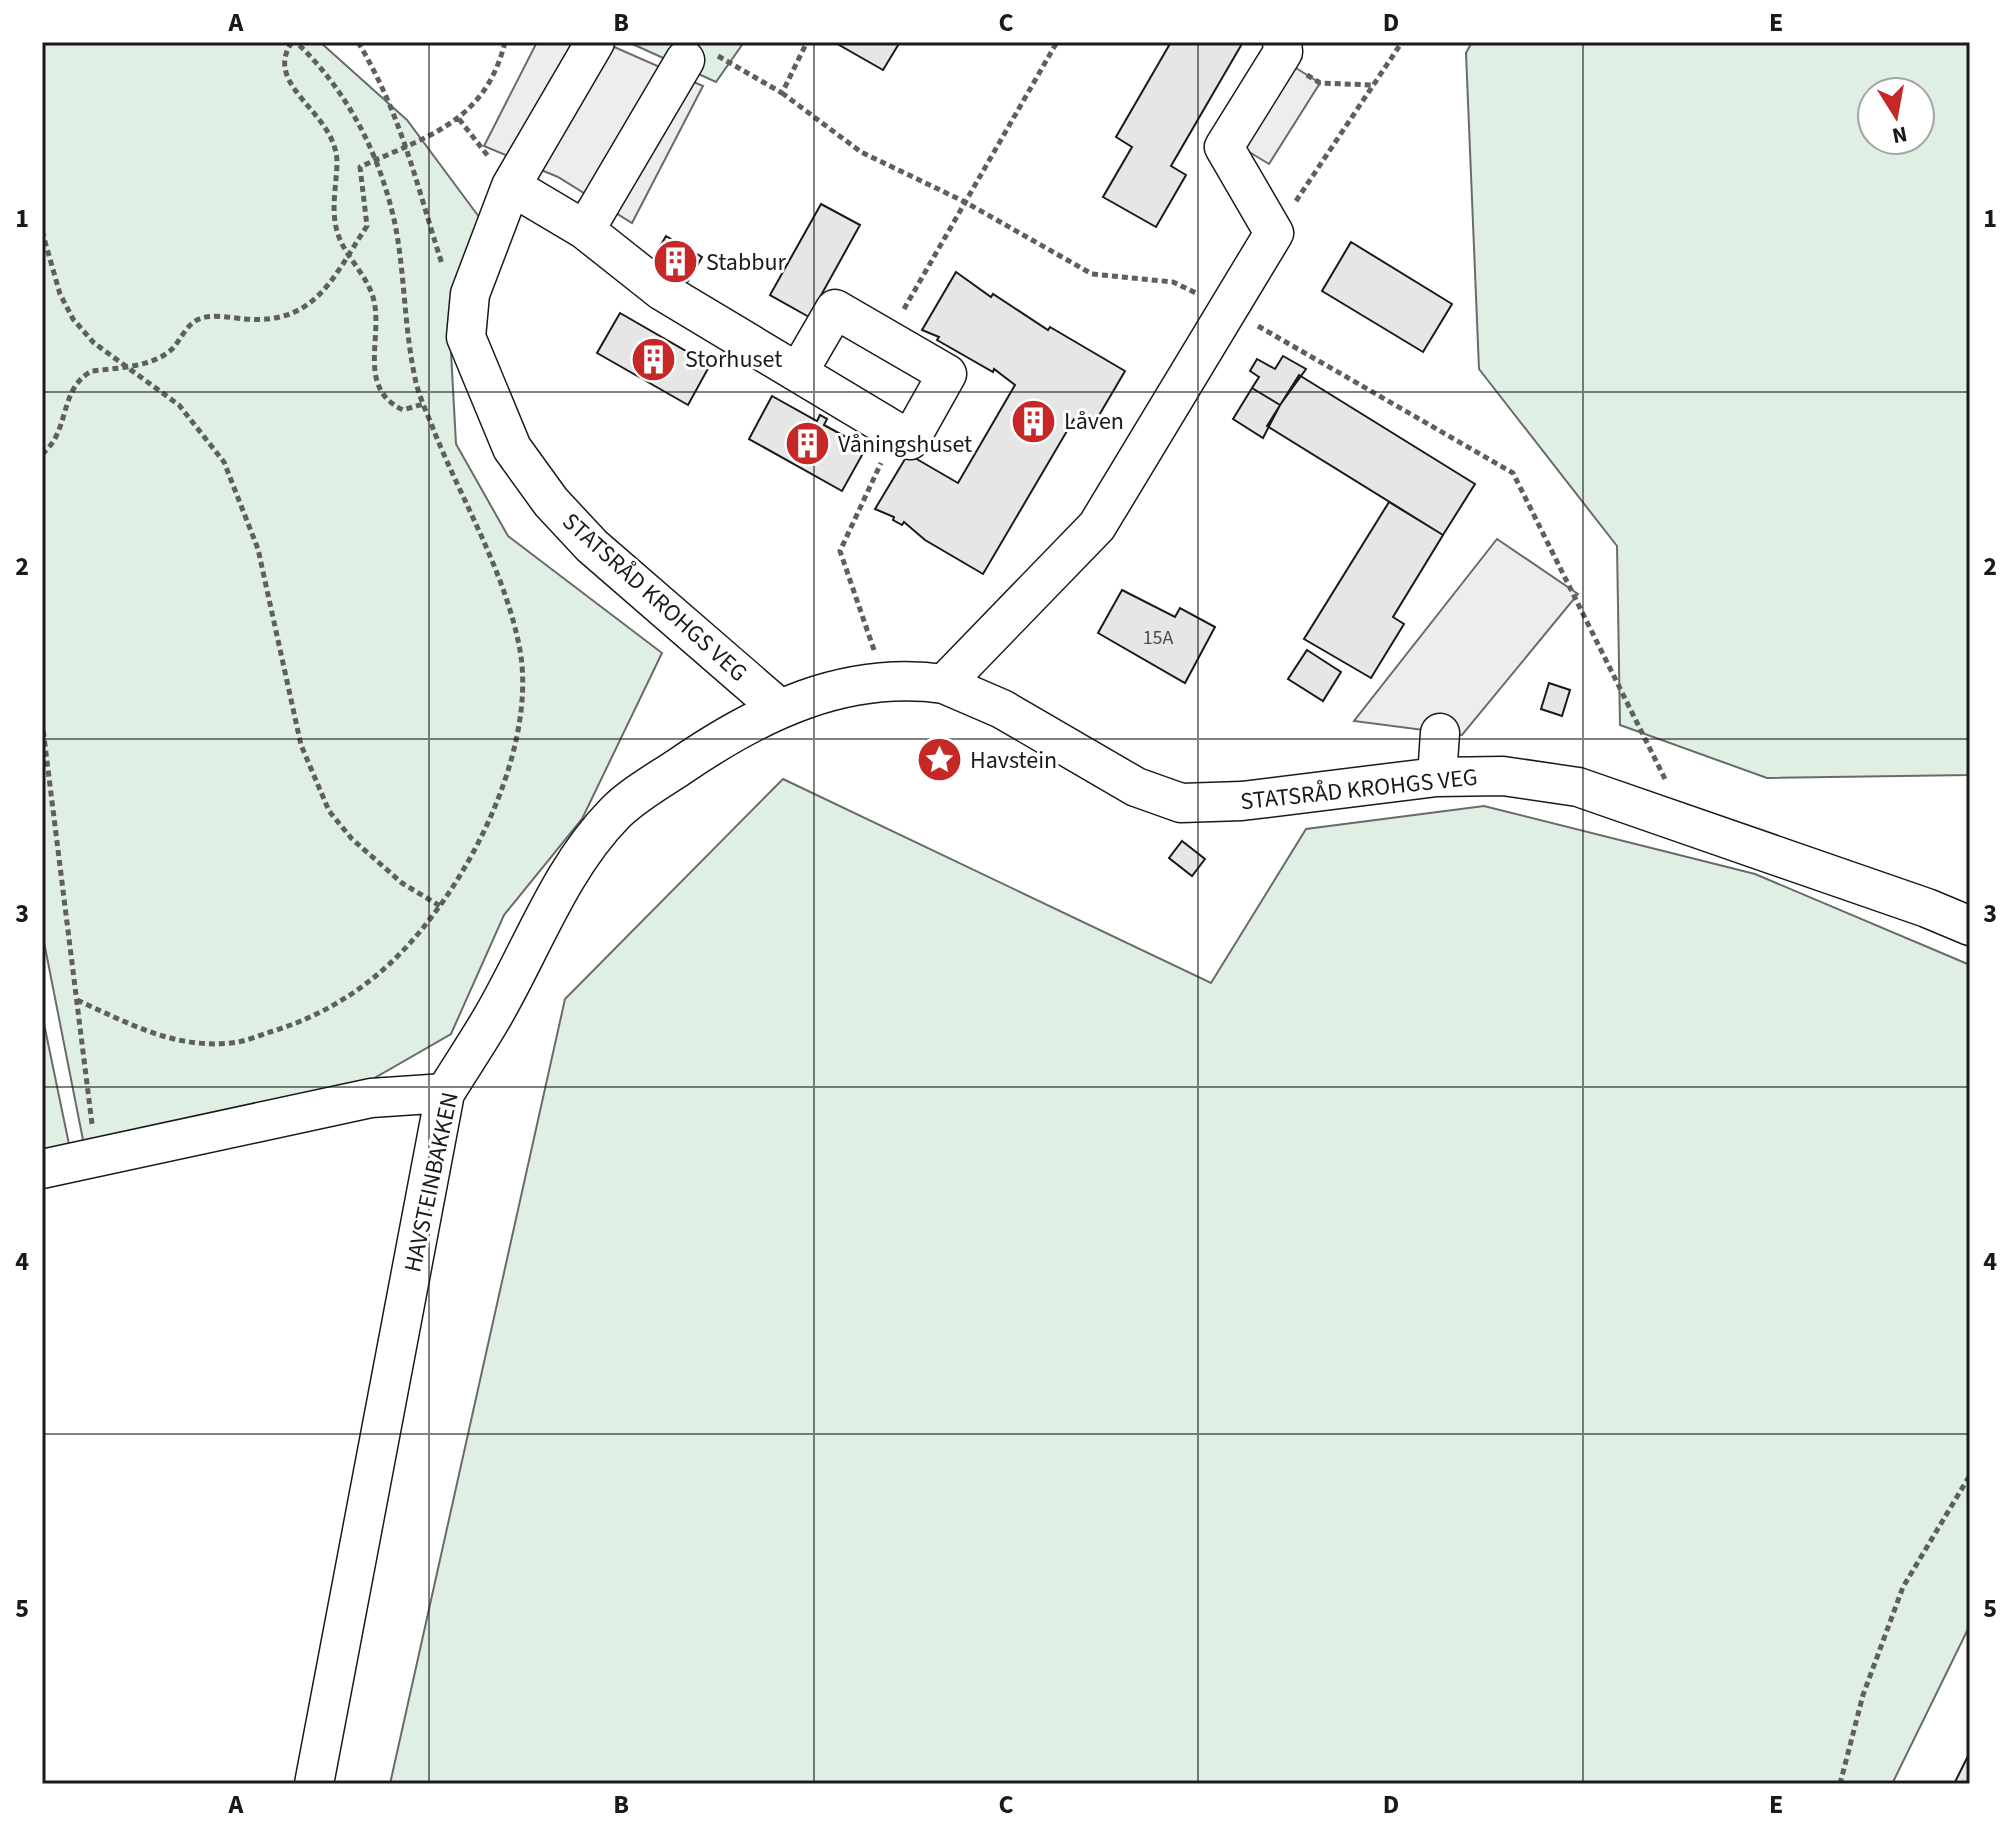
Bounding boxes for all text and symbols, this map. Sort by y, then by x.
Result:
text: A [228,4,245,41]
text: B [613,4,629,41]
text: C [998,4,1014,41]
text: D [1383,4,1399,41]
text: E [1769,4,1783,41]
north arrow [1856,76,1936,156]
text: N [1889,118,1910,152]
text: 1 [15,200,29,237]
text: 1 [1983,200,1997,237]
building icon: Stabbur [651,238,699,286]
place label: Stabbur [706,245,787,280]
building icon: Storhuset [630,335,678,383]
place label: Storhuset [685,342,782,377]
building icon: Låven [1009,397,1057,445]
place label: Låven [1064,404,1124,439]
building icon: Våningshuset [783,420,831,468]
place label: Våningshuset [838,427,972,462]
street label: STATSRÅD KROHGS VEG [554,505,755,690]
text: 2 [15,548,29,585]
text: 2 [1983,548,1997,585]
house number: 15A [1143,624,1174,652]
place icon: Havstein [915,736,963,784]
place label: Havstein [970,743,1057,778]
street label: STATSRÅD KROHGS VEG [1239,760,1479,819]
text: 3 [15,895,29,932]
text: 3 [1983,895,1997,932]
street label: HAVSTEINBAKKEN [395,1089,468,1275]
text: 4 [15,1243,29,1280]
text: 4 [1983,1243,1997,1280]
text: 5 [15,1590,29,1627]
text: 5 [1983,1590,1997,1627]
text: A [228,1786,245,1823]
text: B [613,1786,629,1823]
text: C [998,1786,1014,1823]
text: D [1383,1786,1399,1823]
text: E [1769,1786,1783,1823]

